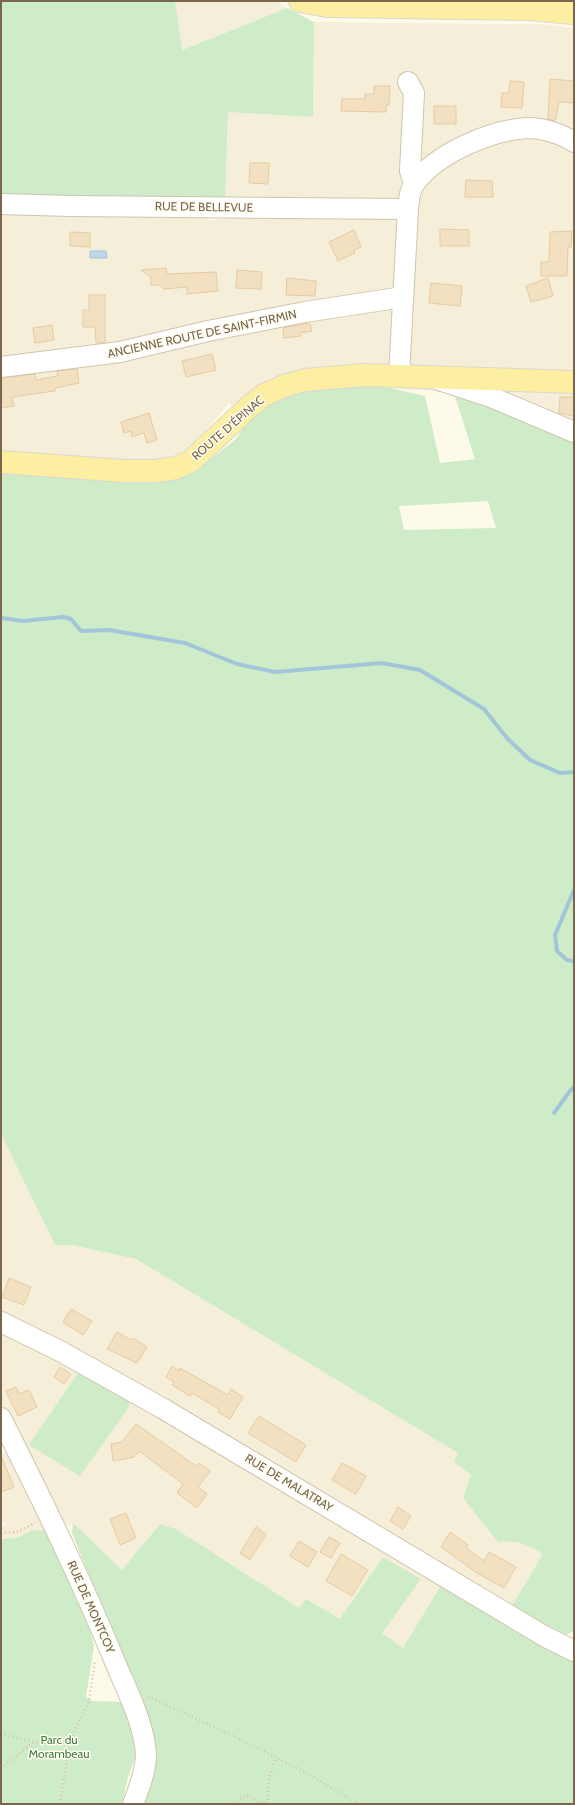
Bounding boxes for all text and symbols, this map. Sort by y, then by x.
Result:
street label: RUE DE BELLEVUE [155,198,254,215]
street label: ANCIENNE ROUTE DE SAINT-FIRMIN [106,306,298,361]
street label: ROUTE D'ÉPINAC [188,392,267,463]
street label: RUE DE MALATRAY [242,1450,336,1515]
street label: RUE DE MONTCOY [64,1558,119,1656]
park label: Parc du Morambeau [28,1732,90,1761]

